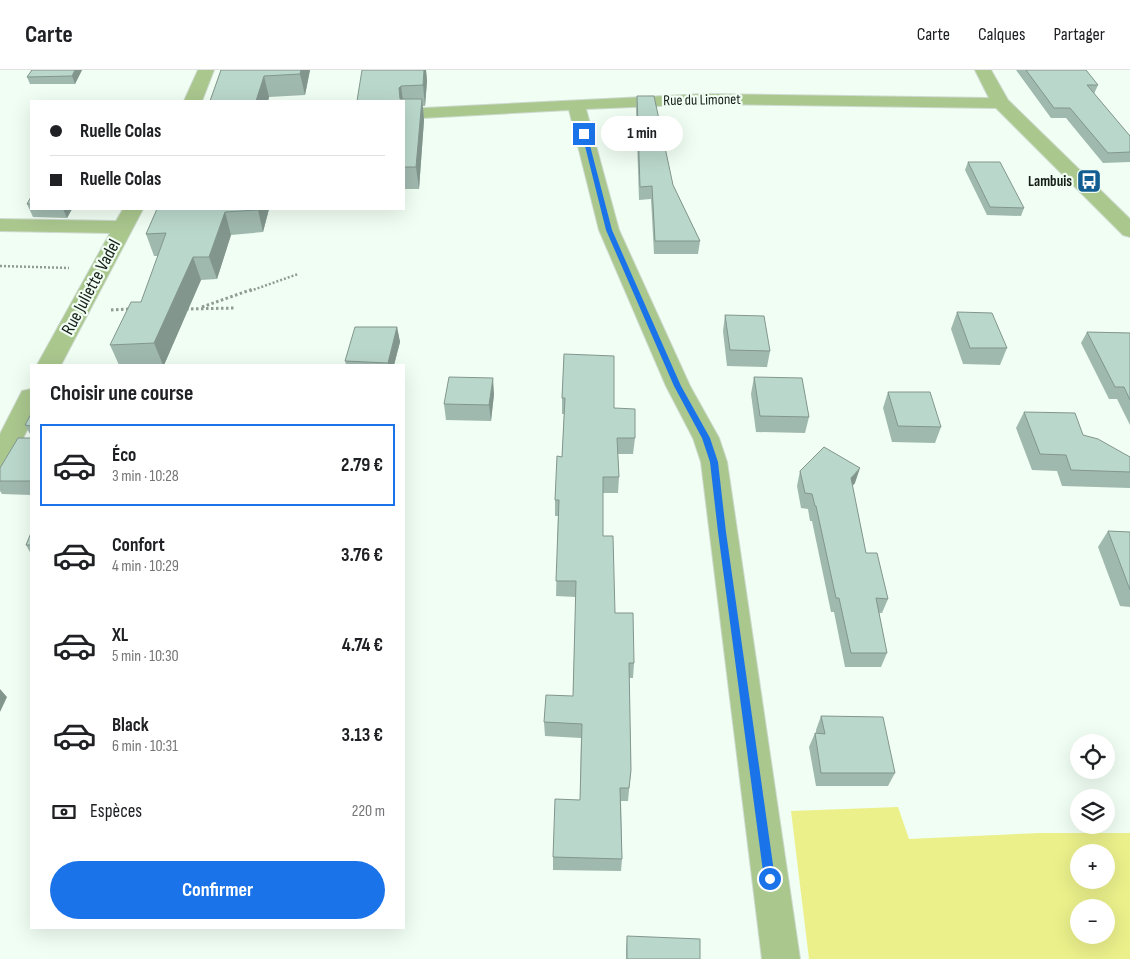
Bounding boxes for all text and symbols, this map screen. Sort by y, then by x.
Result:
text: Carte [25,20,73,49]
text: Carte [917,24,950,45]
text: Calques [978,24,1025,45]
text: Partager [1053,24,1105,45]
street label: Rue du Limonet [663,90,741,110]
callout: 1 min [602,116,684,152]
text: Ruelle Colas [80,120,161,143]
route end [573,123,595,145]
text: 1 min [627,124,657,143]
text: Ruelle Colas [80,168,161,191]
bus stop icon: Lambuis [1076,168,1102,194]
place label: Lambuis [1028,172,1072,191]
street label: Rue Juliette Vadel [57,236,125,338]
text: Choisir une course [50,380,193,407]
icon: car [52,443,97,488]
text: Éco [112,444,136,467]
text: 2.79 € [341,454,383,477]
text: 3 min · 10:28 [112,467,179,486]
icon: car [52,533,97,578]
text: Confort [112,534,165,557]
text: 3.76 € [341,544,383,567]
text: 4 min · 10:29 [112,557,179,576]
icon: car [52,623,97,668]
text: XL [112,624,128,647]
text: 4.74 € [342,634,383,657]
text: 5 min · 10:30 [112,647,179,666]
icon: car [52,713,97,758]
text: Black [112,714,149,737]
text: 3.13 € [341,724,383,747]
map controls [1070,734,1115,944]
button: locate [1070,734,1115,779]
text: 6 min · 10:31 [112,737,178,756]
button: layers [1070,789,1115,834]
icon: cash [50,798,78,826]
text: Espèces [90,800,142,823]
text: 220 m [352,802,385,821]
button: + [1070,844,1115,889]
button: Confirmer [50,861,385,919]
route start [759,868,781,890]
button: − [1070,899,1115,944]

